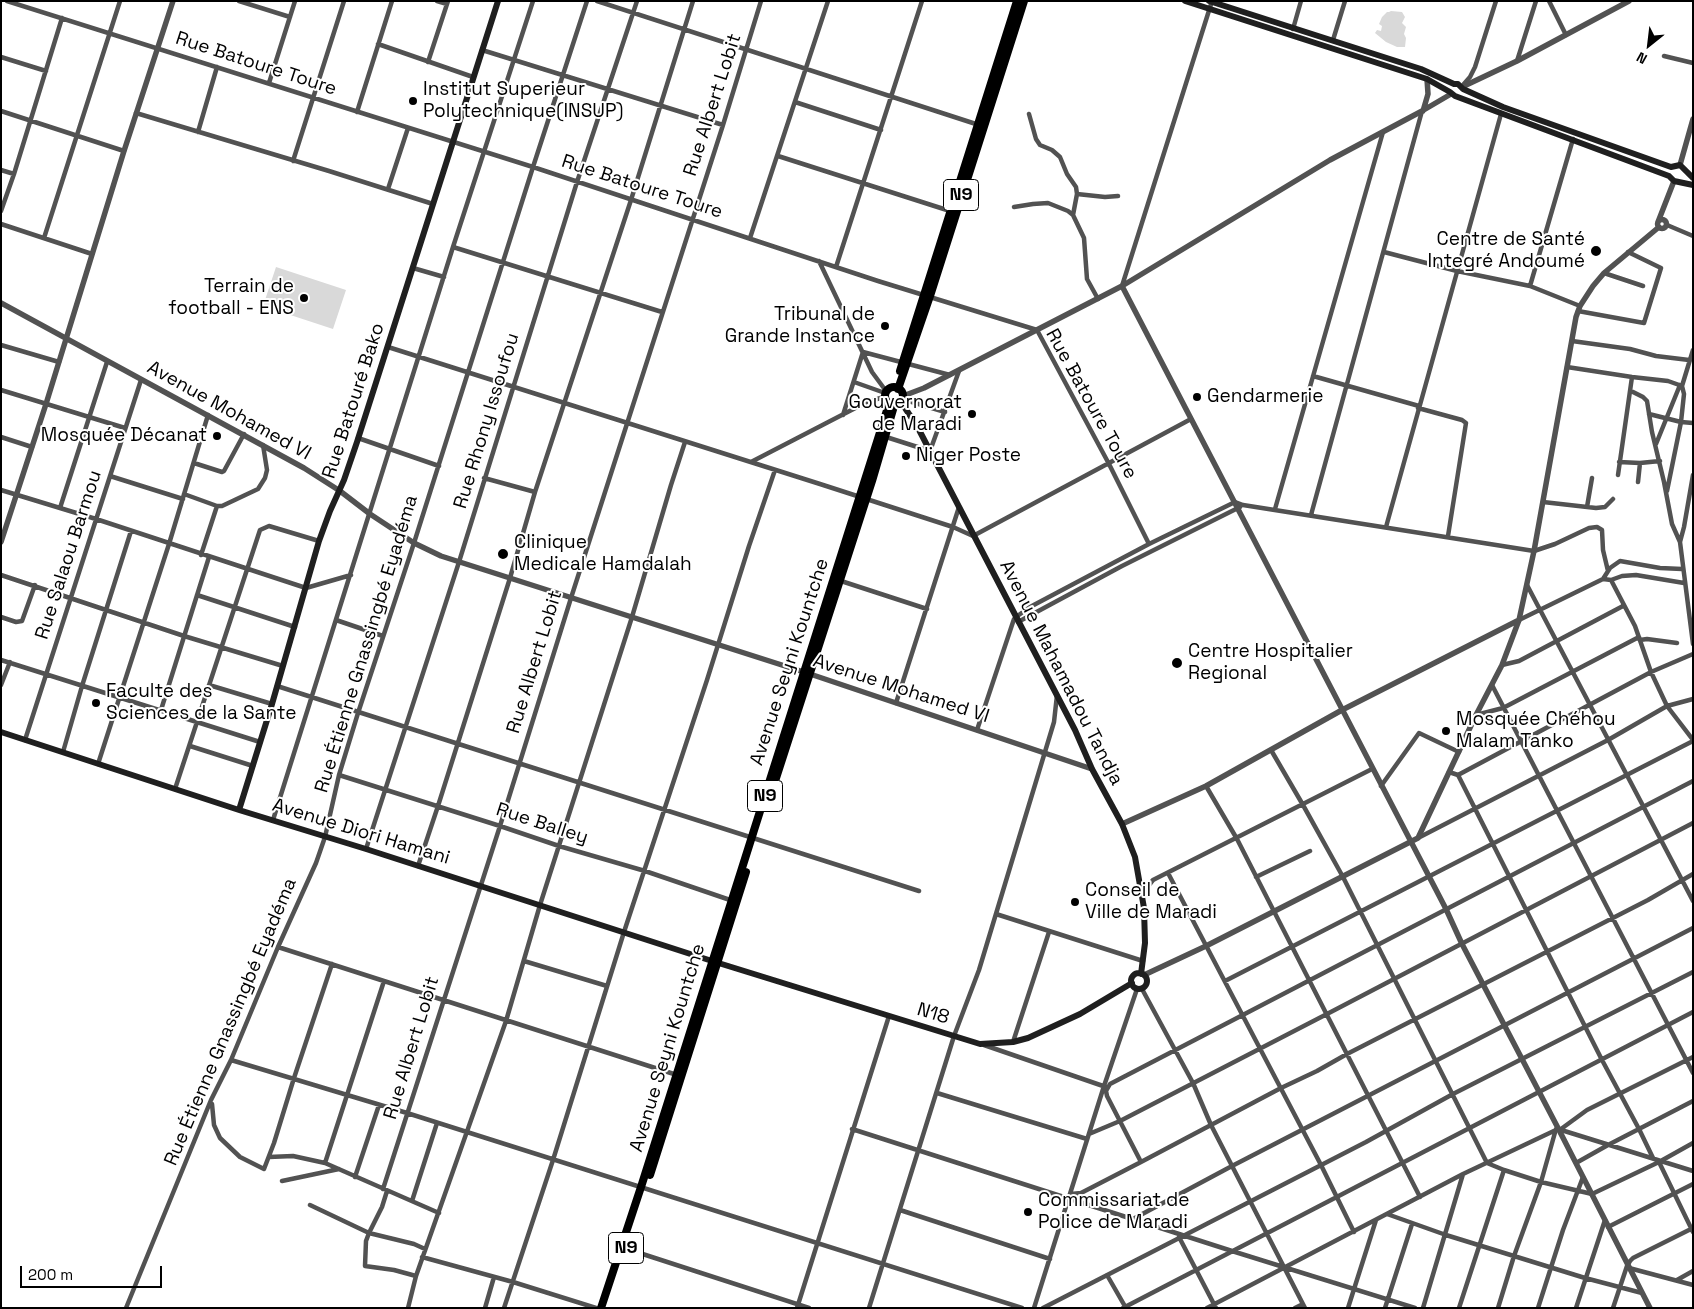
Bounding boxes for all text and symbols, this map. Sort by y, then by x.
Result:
north arrow [1624,20,1674,70]
street label: Rue Batoure Toure [173,27,339,101]
street label: Rue Albert Lobit [679,31,747,179]
text: N [1633,48,1650,68]
place label: Institut Superieur Polytechnique(INSUP) [423,79,623,123]
marker: Institut Superieur Polytechnique(INSUP) [407,95,419,107]
street label: Rue Batoure Toure [559,150,725,224]
road number: N9 [944,180,978,210]
place label: Centre de Santé Integré Andoumé [1427,229,1585,273]
marker: Centre de Santé Integré Andoumé [1589,244,1603,258]
place label: Terrain de football - ENS [168,276,294,320]
marker: Terrain de football - ENS [298,292,310,304]
place label: Tribunal de Grande Instance [725,304,875,348]
street label: Rue Batouré Bako [318,320,390,482]
marker: Tribunal de Grande Instance [879,320,891,332]
street label: Rue Batoure Toure [1040,325,1142,483]
street label: Rue Rhony Issoufou [449,330,525,512]
street label: Avenue Mohamed VI [143,356,315,466]
place label: Gendarmerie [1207,386,1323,408]
marker: Gendarmerie [1191,391,1203,403]
place label: Gouvernorat de Maradi [849,392,962,436]
marker: Gouvernorat de Maradi [966,408,978,420]
place label: Mosquée Décanat [41,425,207,447]
marker: Mosquée Décanat [211,430,223,442]
place label: Niger Poste [916,445,1021,467]
marker: Niger Poste [900,450,912,462]
street label: Rue Salaou Barmou [31,468,107,642]
street label: Rue Étienne Gnassingbé Eyadéma [311,492,423,796]
place label: Clinique Medicale Hamdalah [514,532,692,576]
marker: Clinique Medicale Hamdalah [496,547,510,561]
street label: Avenue Seyni Kountche [746,556,834,768]
street label: Avenue Mahamadou Tandja [994,557,1128,789]
street label: Rue Albert Lobit [502,588,568,736]
place label: Centre Hospitalier Regional [1188,641,1353,685]
street label: Avenue Mohamed VI [810,650,992,728]
marker: Centre Hospitalier Regional [1170,656,1184,670]
place label: Faculte des Sciences de la Sante [106,681,296,725]
marker: Faculte des Sciences de la Sante [90,697,102,709]
place label: Mosquée Chéhou Malam Tanko [1456,709,1616,753]
marker: Mosquée Chéhou Malam Tanko [1440,725,1452,737]
road number: N9 [748,780,782,811]
street label: Avenue Diori Hamani [269,794,453,870]
street label: Rue Balley [493,798,591,850]
street label: Rue Étienne Gnassingbé Eyadéma [160,875,302,1169]
place label: Conseil de Ville de Maradi [1085,880,1217,924]
marker: Conseil de Ville de Maradi [1069,896,1081,908]
street label: Avenue Seyni Kountche [625,941,711,1155]
street label: Rue Albert Lobit [379,974,445,1122]
street label: N18 [914,998,952,1030]
place label: Commissariat de Police de Maradi [1038,1190,1189,1234]
marker: Commissariat de Police de Maradi [1022,1206,1034,1218]
road number: N9 [608,1232,644,1264]
scale bar [22,1256,165,1288]
text: 200 m [28,1265,73,1284]

